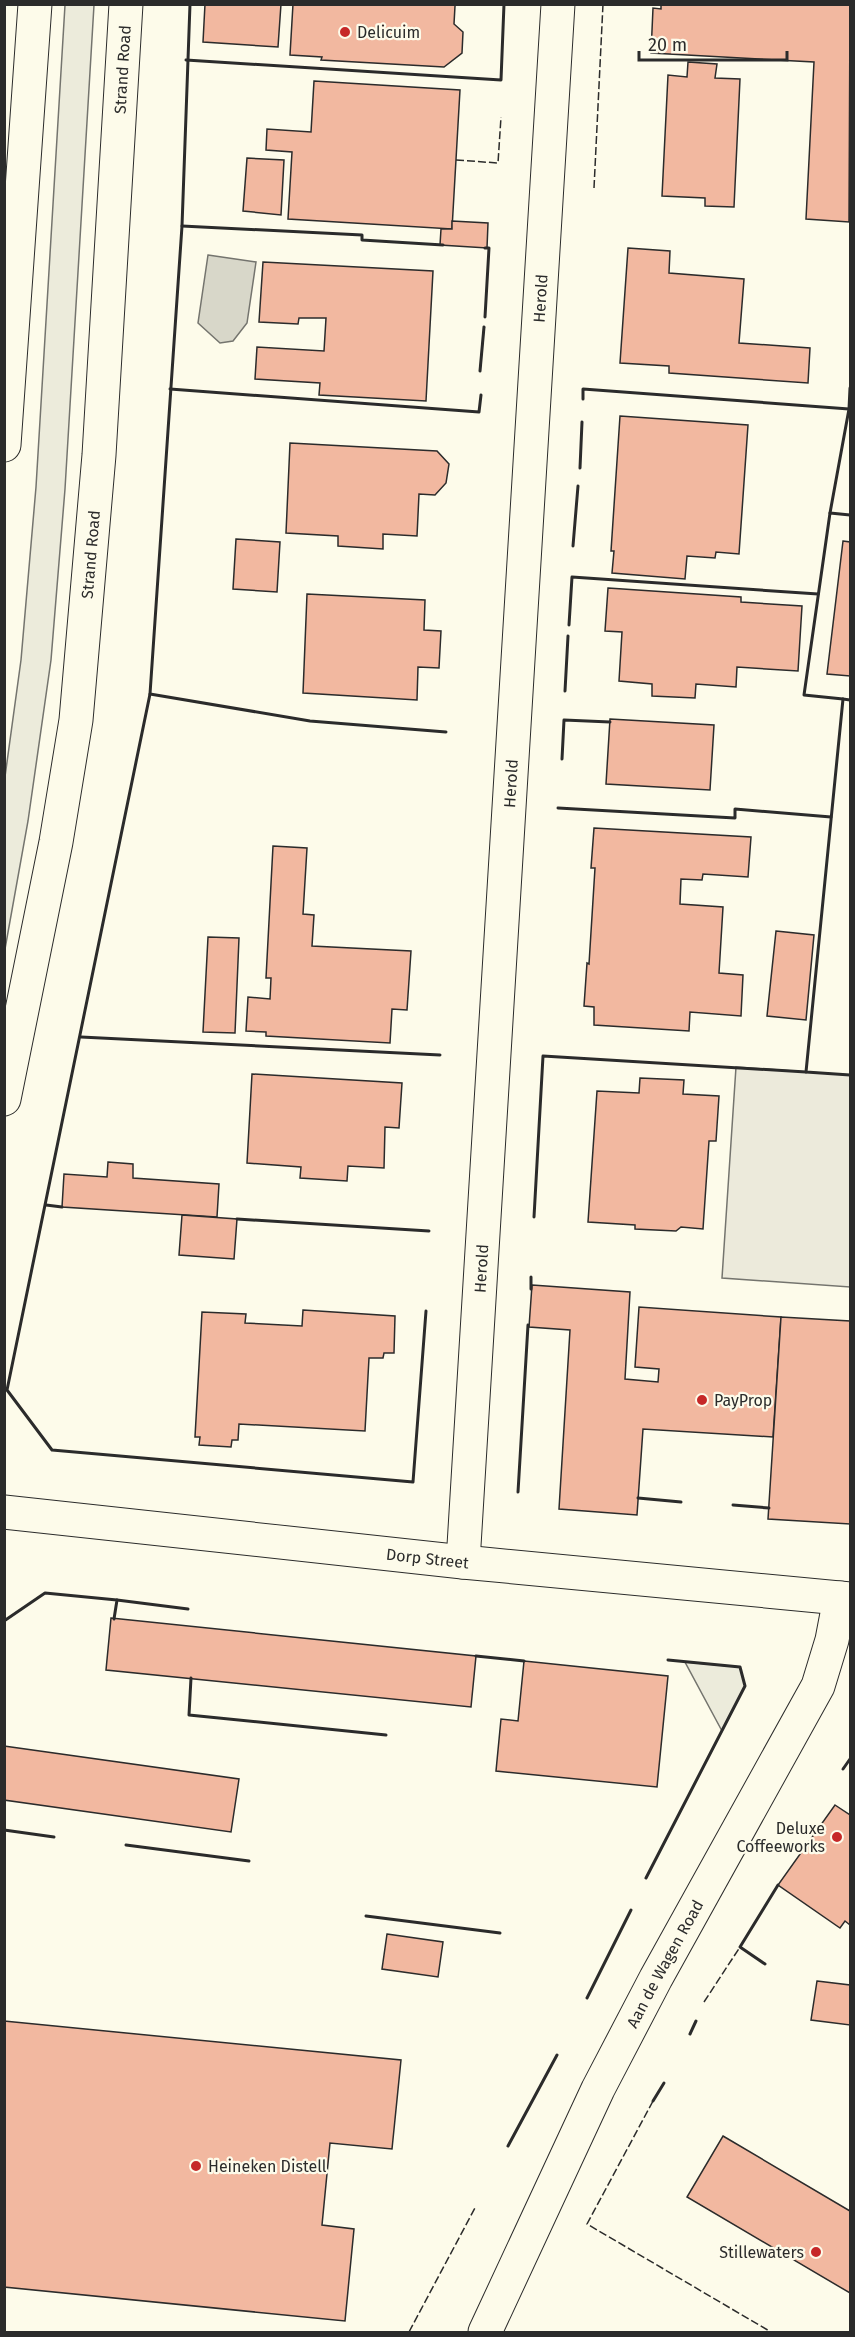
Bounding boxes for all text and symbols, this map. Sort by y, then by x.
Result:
place label: Delicuim [357,23,420,42]
scale bar [639,24,788,62]
street label: Strand Road [110,25,135,115]
marker: Delicuim [338,25,352,39]
text: 20 m [648,34,687,56]
street label: Herold [530,273,552,323]
street label: Strand Road [78,509,104,600]
street label: Herold [500,759,522,808]
street label: Herold [470,1244,492,1294]
place label: PayProp [714,1391,772,1410]
marker: PayProp [695,1393,709,1407]
street label: Dorp Street [385,1545,470,1573]
place label: Deluxe Coffeeworks [736,1819,825,1856]
marker: Deluxe Coffeeworks [830,1830,844,1844]
street label: Aan de Wagen Road [623,1897,708,2031]
place label: Heineken Distell [208,2157,327,2176]
marker: Heineken Distell [189,2159,203,2173]
place label: Stillewaters [719,2243,804,2262]
marker: Stillewaters [809,2245,823,2259]

